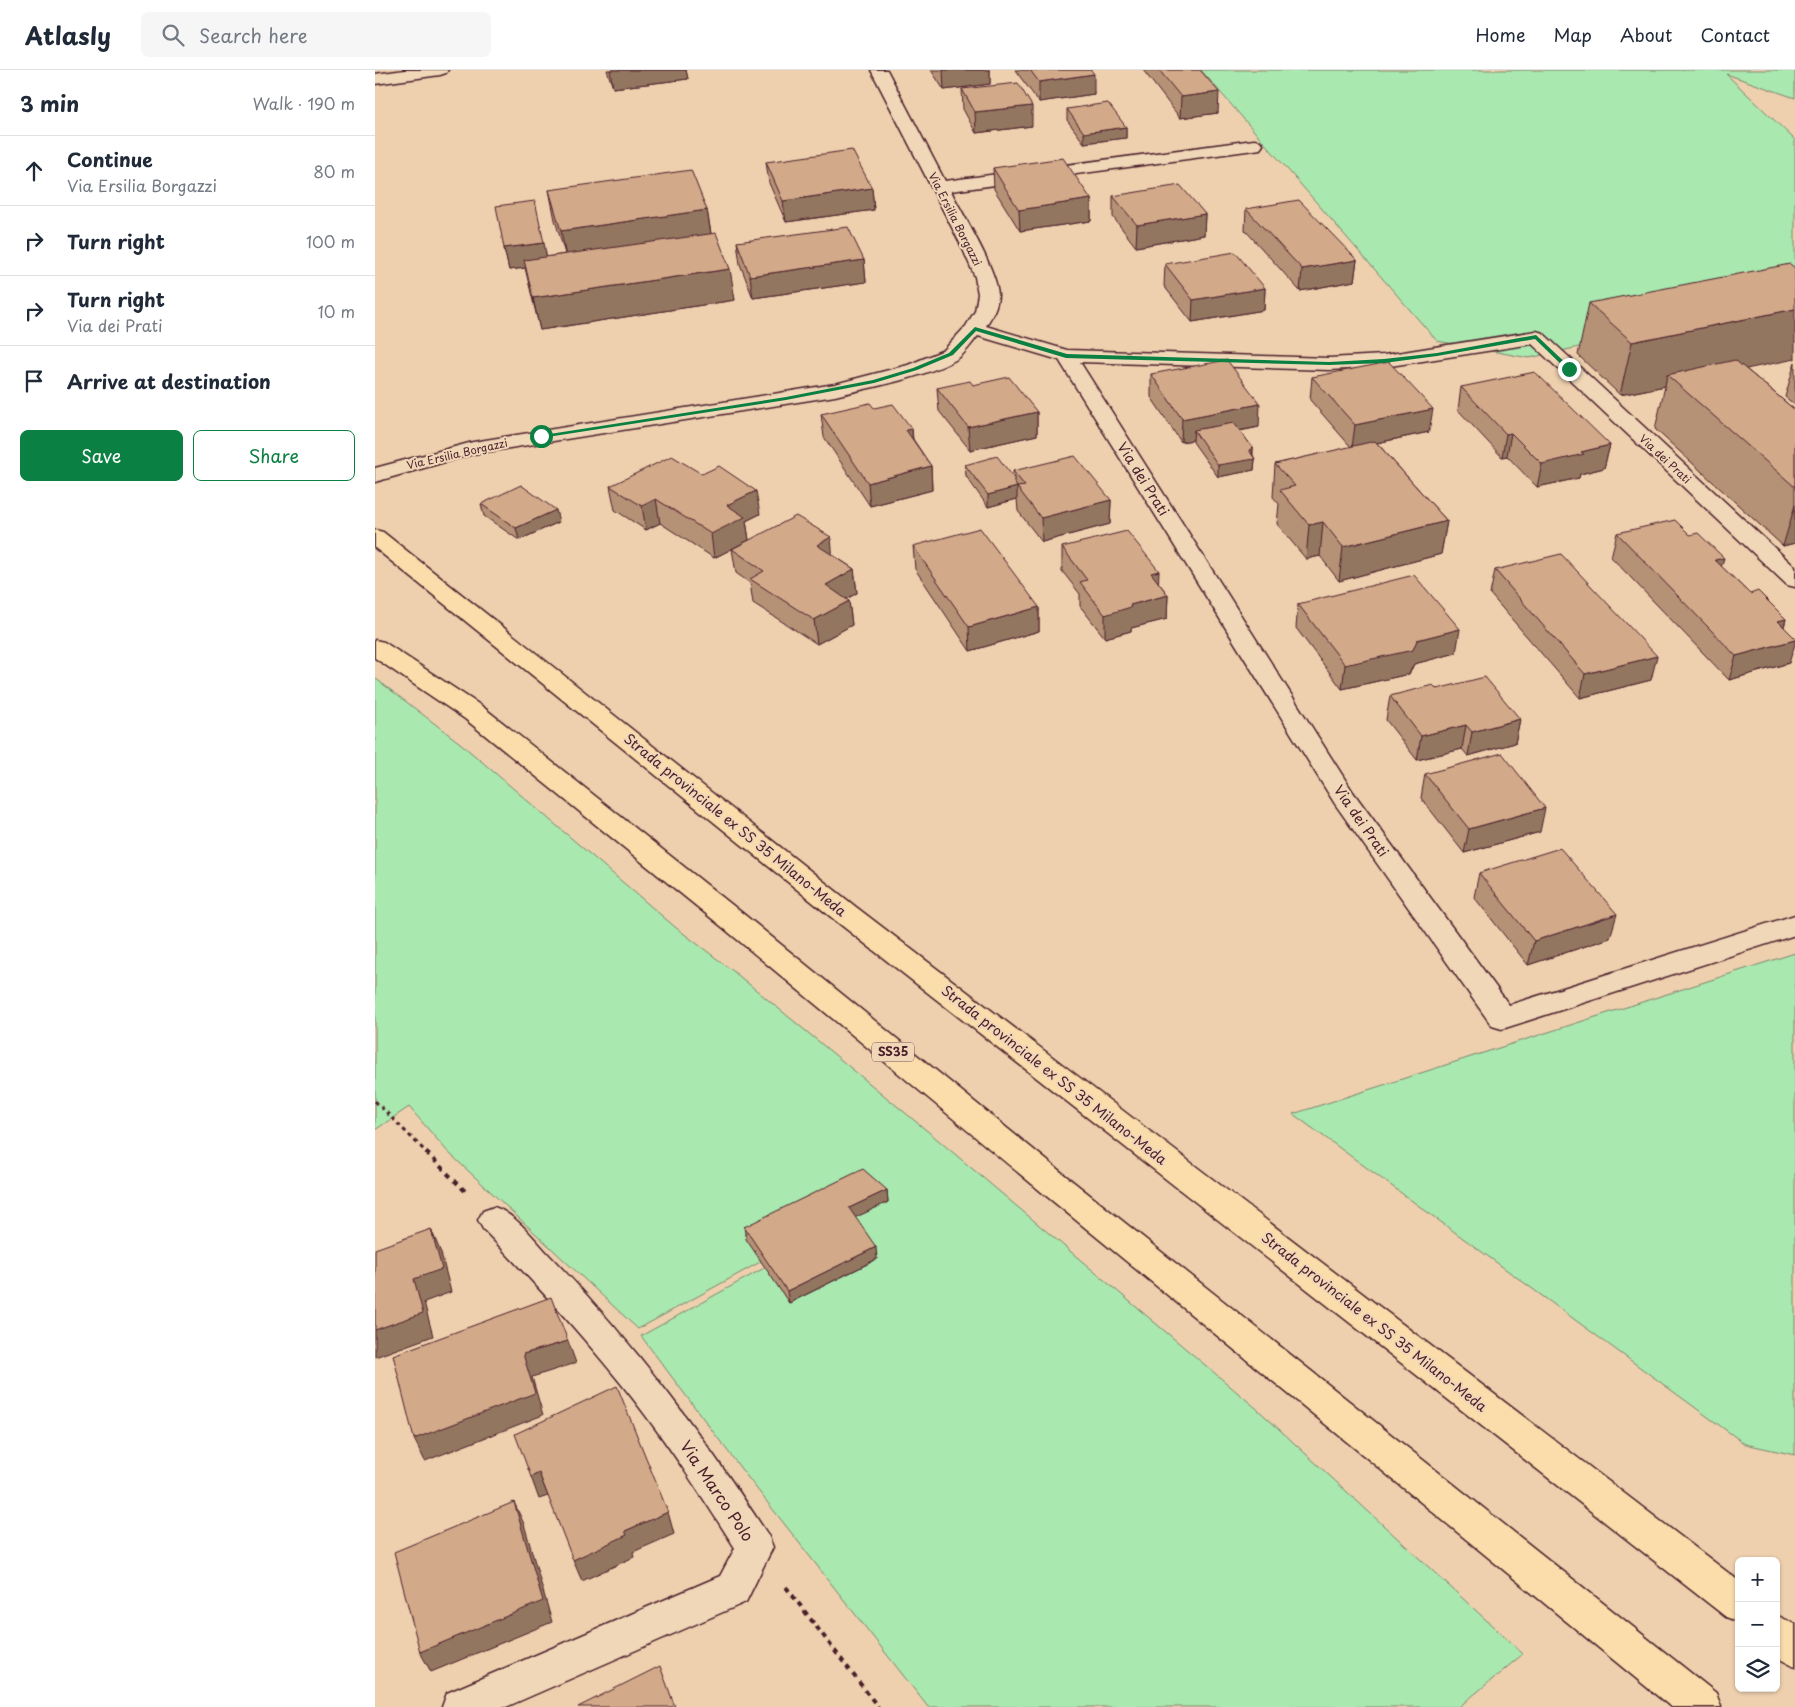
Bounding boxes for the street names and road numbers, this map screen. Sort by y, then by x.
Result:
street label: Via Ersilia Borgazzi [924,169,986,269]
street label: Via dei Prati [1635,430,1695,487]
street label: Via Ersilia Borgazzi [405,434,509,473]
street label: Via dei Prati [1112,438,1175,520]
street label: Strada provinciale ex SS 35 Milano-Meda [619,728,851,921]
street label: Via dei Prati [1329,780,1394,861]
street label: Strada provinciale ex SS 35 Milano-Meda [937,980,1172,1170]
road number: SS35 [872,1042,914,1062]
street label: Strada provinciale ex SS 35 Milano-Meda [1257,1227,1492,1417]
street label: Via Marco Polo [675,1435,761,1546]

